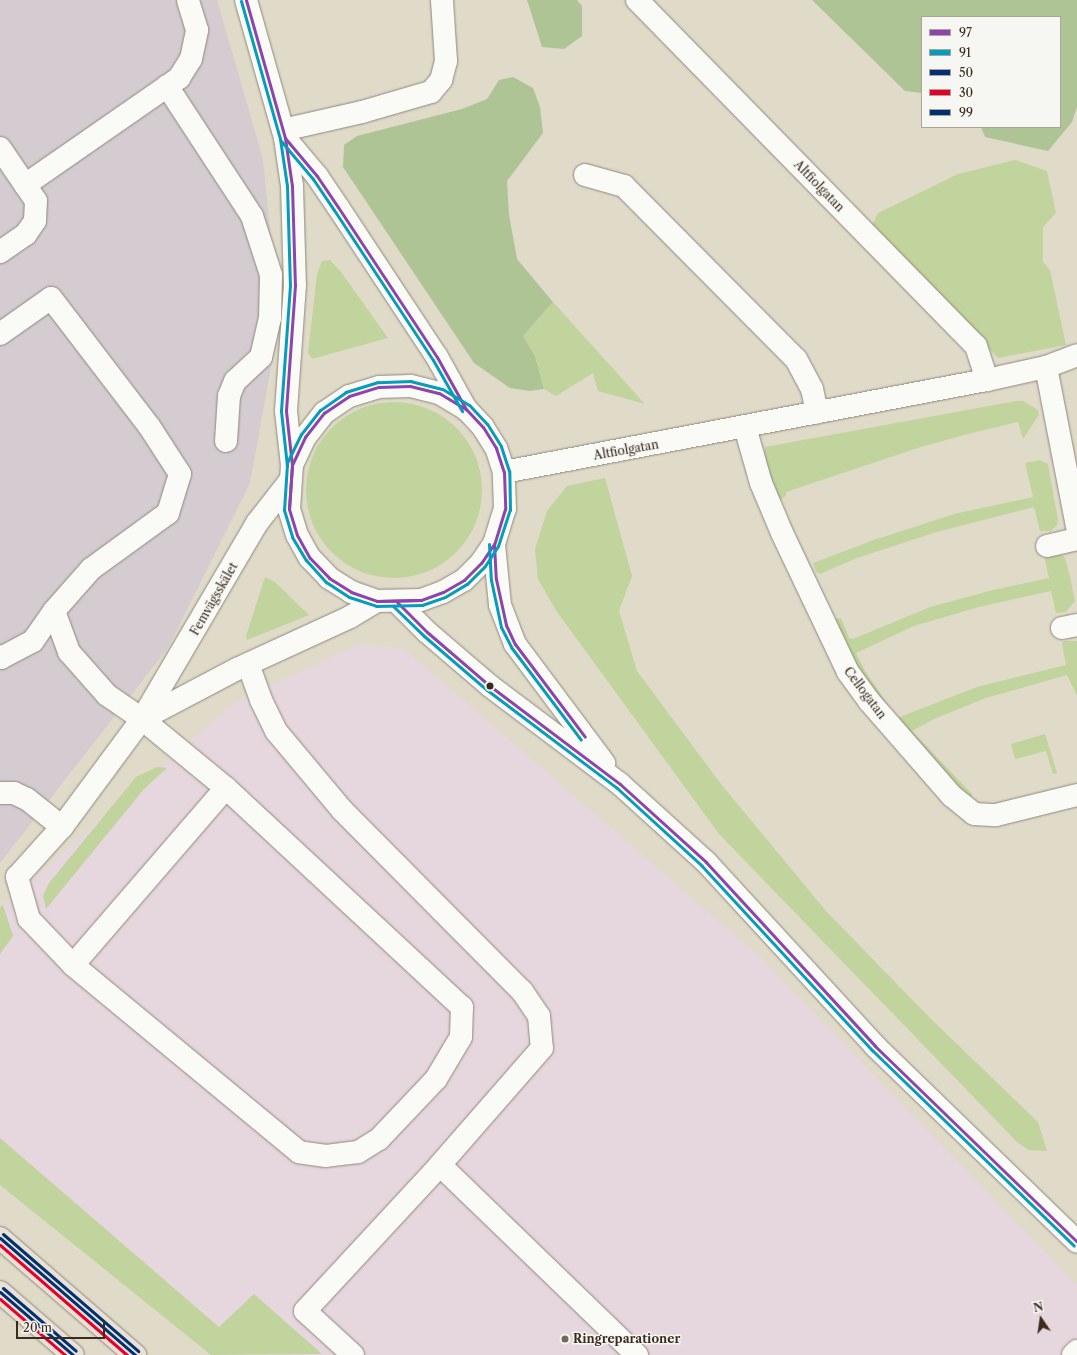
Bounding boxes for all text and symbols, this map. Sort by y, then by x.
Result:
legend [921,16,1061,128]
text: 97 [959,25,972,40]
text: 91 [959,45,971,60]
text: 50 [959,65,973,80]
text: 30 [959,85,973,100]
text: 99 [959,105,973,120]
street label: Altfiolgatan [791,157,847,215]
street label: Altfiolgatan [592,437,660,463]
street label: Femvägsskälet [187,560,241,638]
street label: Cellogatan [841,664,889,722]
unlabelled marker [485,681,495,691]
north arrow [1021,1299,1061,1339]
text: N [1032,1299,1045,1315]
scale bar [18,1313,107,1339]
text: 20 m [23,1320,52,1335]
place label: Ringreparationer [573,1332,680,1346]
marker: Ringreparationer [560,1334,570,1344]

